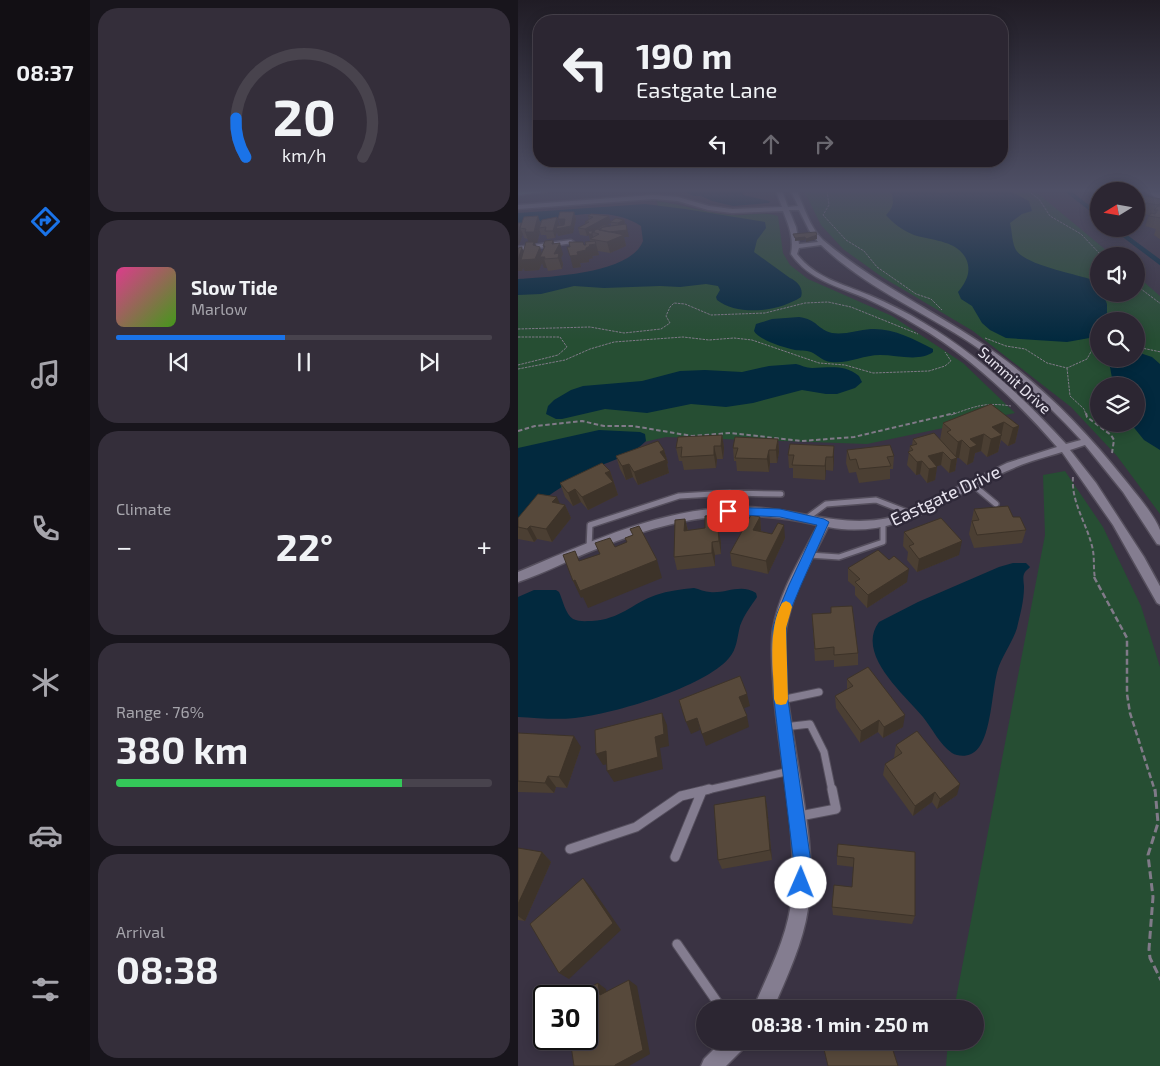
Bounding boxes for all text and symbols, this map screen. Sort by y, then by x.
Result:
text: 190 m [636,34,732,76]
icon: left [553,35,618,100]
text: 08:37 [16,59,74,85]
text: Eastgate Lane [636,76,777,102]
text: 20 [272,84,336,146]
icon: left [704,130,732,158]
icon: ahead [757,130,785,158]
icon: right [810,130,838,158]
text: km/h [282,144,326,166]
north arrow [1090,182,1146,238]
map controls [1090,182,1145,432]
icon: directions [28,204,63,239]
button: sound [1090,247,1145,302]
text: Slow Tide [191,276,278,299]
text: Marlow [191,299,247,318]
button: search [1090,312,1145,367]
street label: Summit Drive [975,343,1055,417]
icon: previous [165,348,193,376]
icon: pause [290,348,318,376]
icon: next [415,348,443,376]
icon: music [28,357,63,392]
button: layers [1090,377,1145,432]
street label: Eastgate Drive [886,460,1004,530]
pin [707,490,749,532]
icon: arrive [714,497,742,525]
text: Climate [116,499,171,518]
icon: phone [28,511,63,546]
text: 22° [276,523,333,569]
text: − [116,529,132,563]
text: + [477,529,492,563]
icon: climate [28,665,63,700]
text: Range · 76% [116,702,204,721]
text: 380 km [116,726,248,772]
icon: car [28,818,63,853]
position arrow [774,856,826,908]
text: Arrival [116,922,165,941]
text: 08:38 [116,946,219,992]
icon: filters [28,972,63,1007]
speed limit sign: 30 [533,985,598,1050]
text: 08:38 · 1 min · 250 m [751,1013,929,1036]

